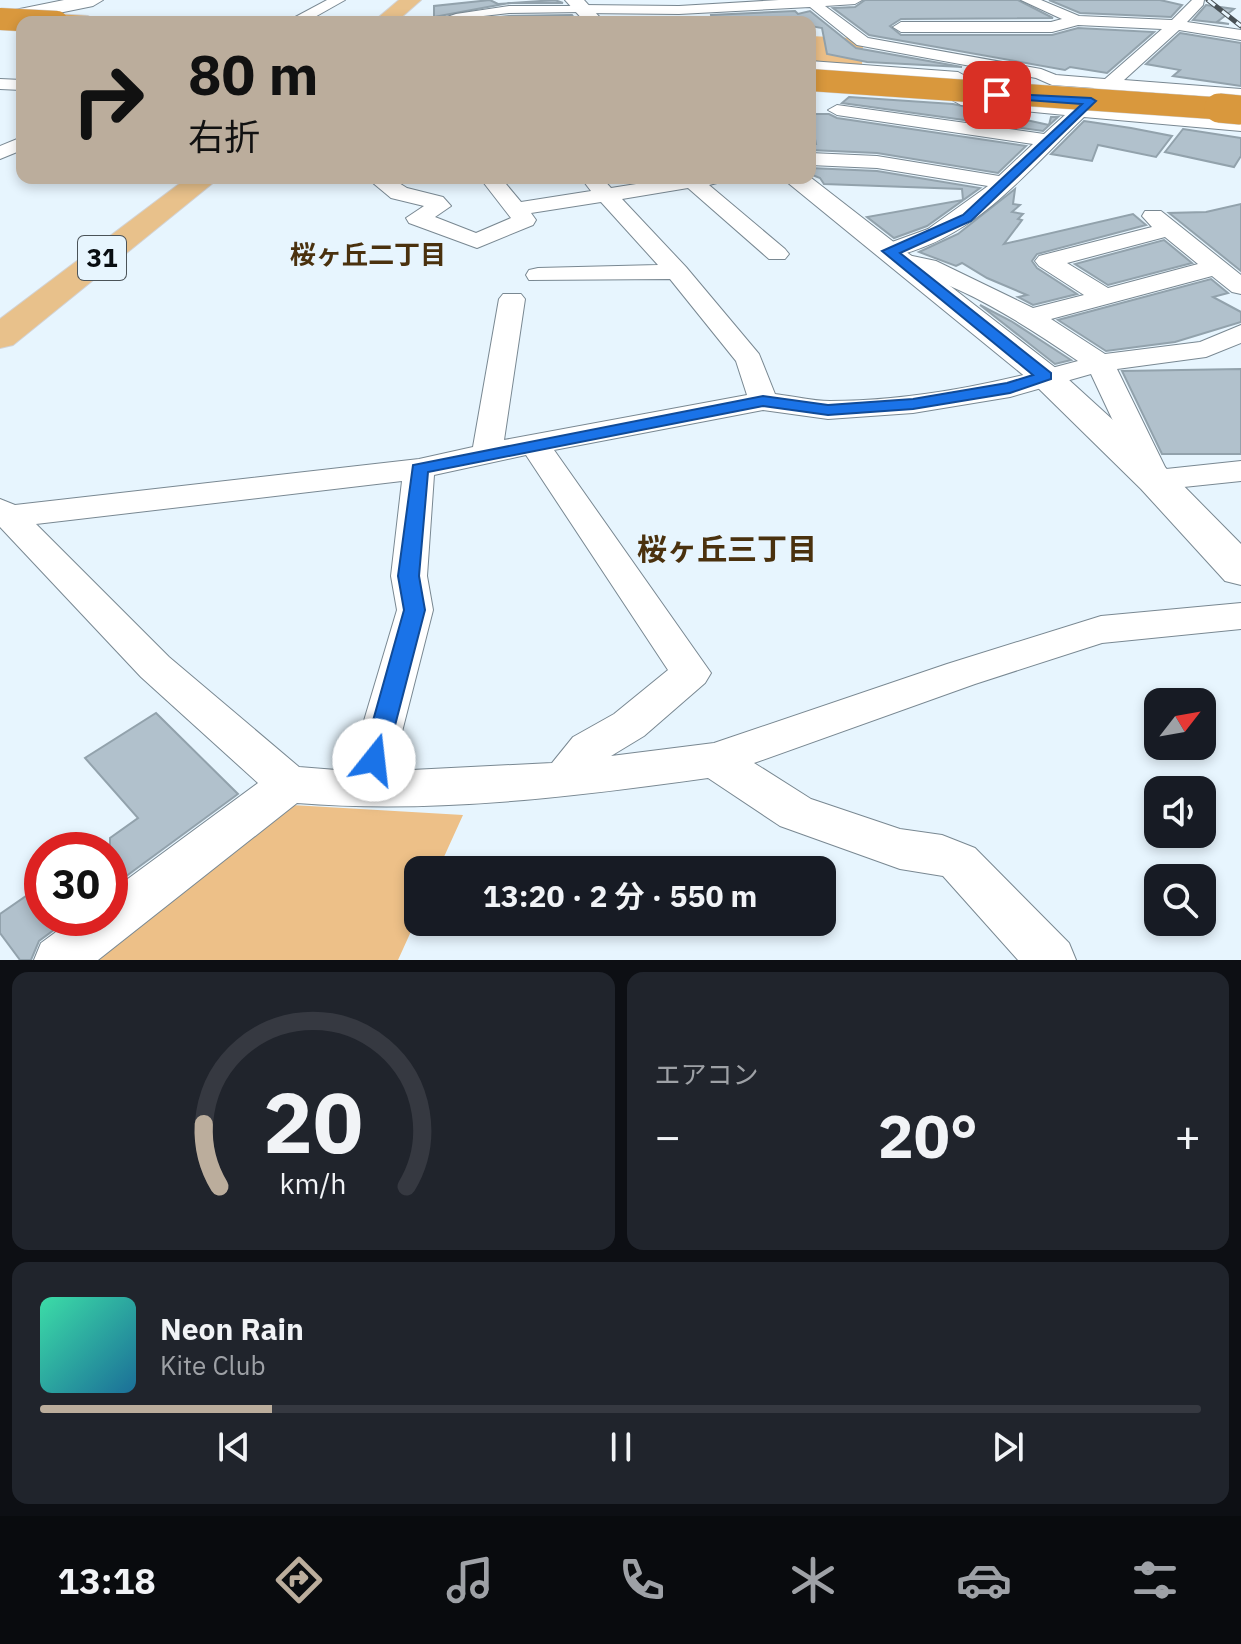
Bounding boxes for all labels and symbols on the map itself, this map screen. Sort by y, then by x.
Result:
pin [963,61,1031,129]
road number: 31 [78,236,126,280]
district label: 桜ヶ丘二丁目 [290,237,446,271]
district label: 桜ヶ丘三丁目 [637,529,817,568]
north arrow [1144,688,1216,760]
position arrow [332,718,416,802]
speed limit sign: 30 [24,832,128,936]

